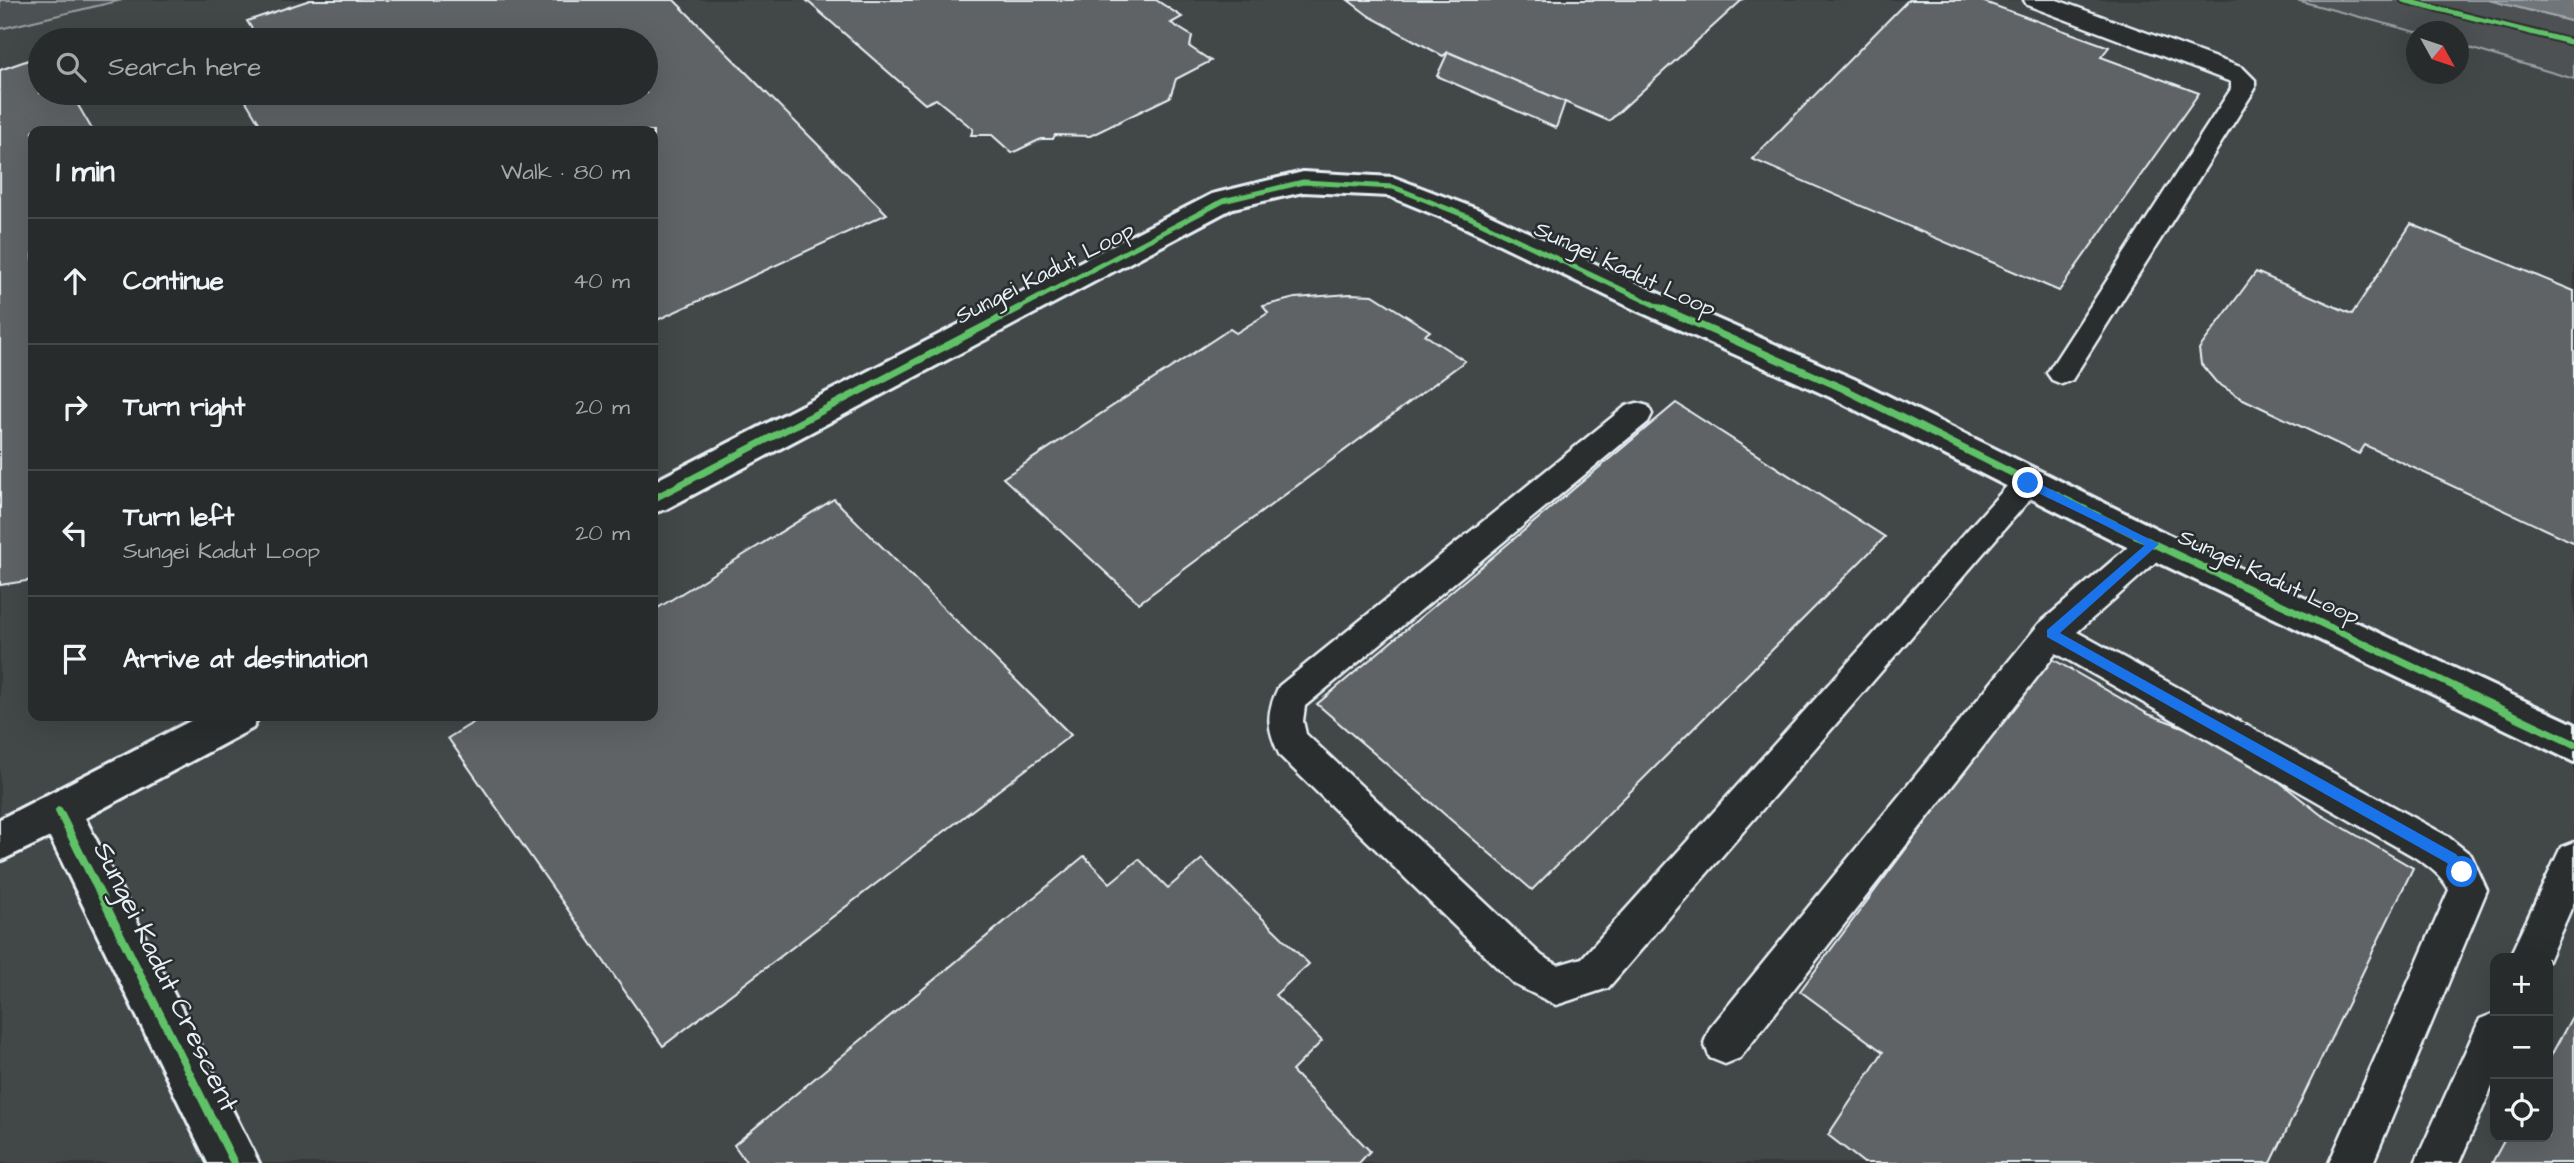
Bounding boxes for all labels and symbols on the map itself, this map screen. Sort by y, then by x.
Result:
north arrow [2406,21,2469,84]
street label: Sungei Kadut Loop [1528,213,1721,326]
street label: Sungei Kadut Loop [950,214,1141,333]
route end [2012,467,2043,498]
street label: Sungei Kadut Loop [2172,521,2365,634]
street label: Sungei Kadut Crescent [83,835,249,1120]
route start [2446,856,2477,887]

